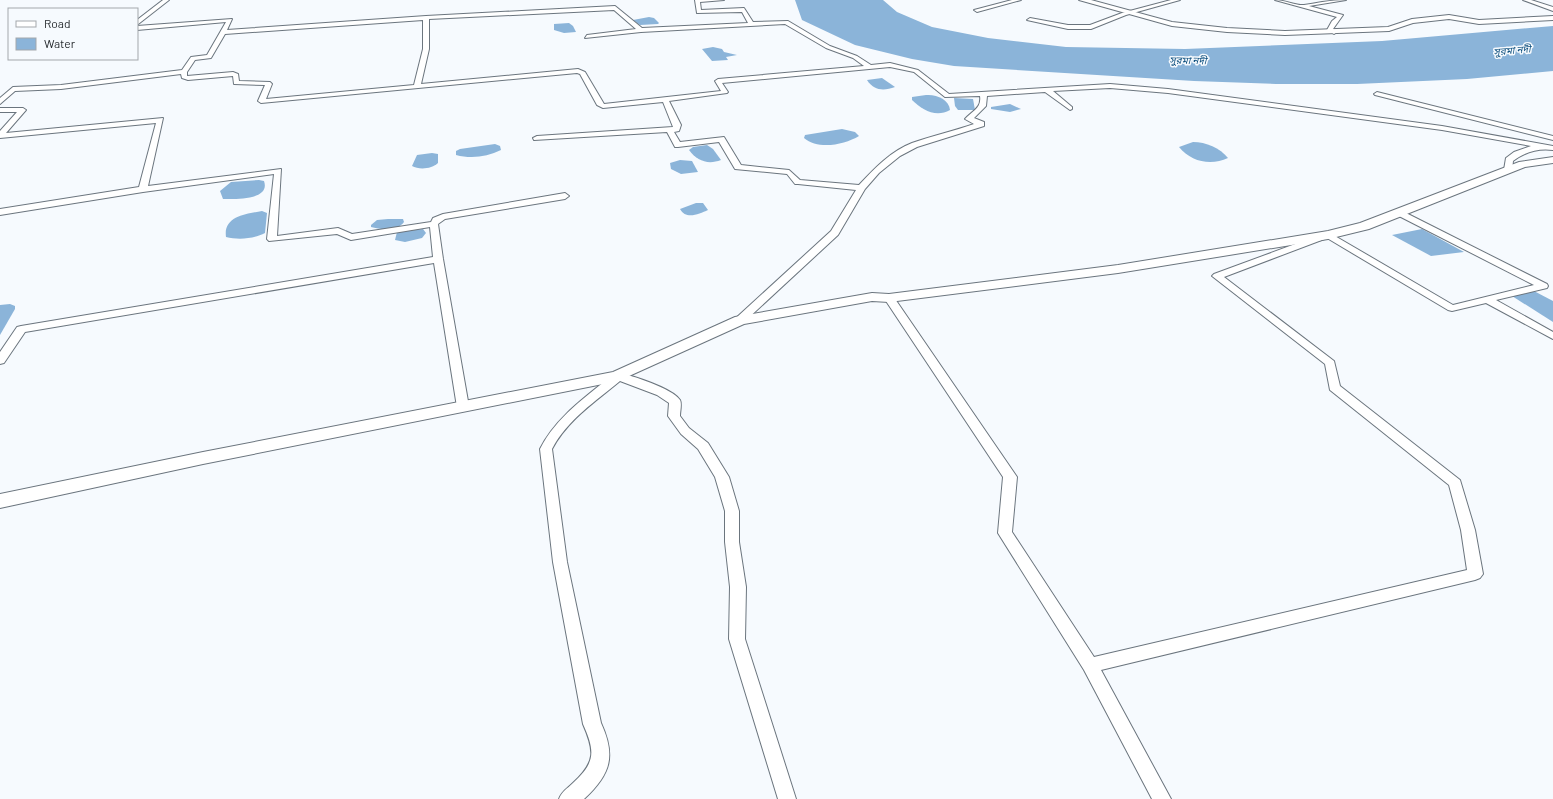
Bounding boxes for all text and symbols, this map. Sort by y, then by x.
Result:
legend [8,8,138,60]
text: Road [44,16,71,30]
text: Water [44,36,76,50]
water label: সুরমা নদী [1493,42,1533,59]
water label: সুরমা নদী [1169,54,1209,67]

